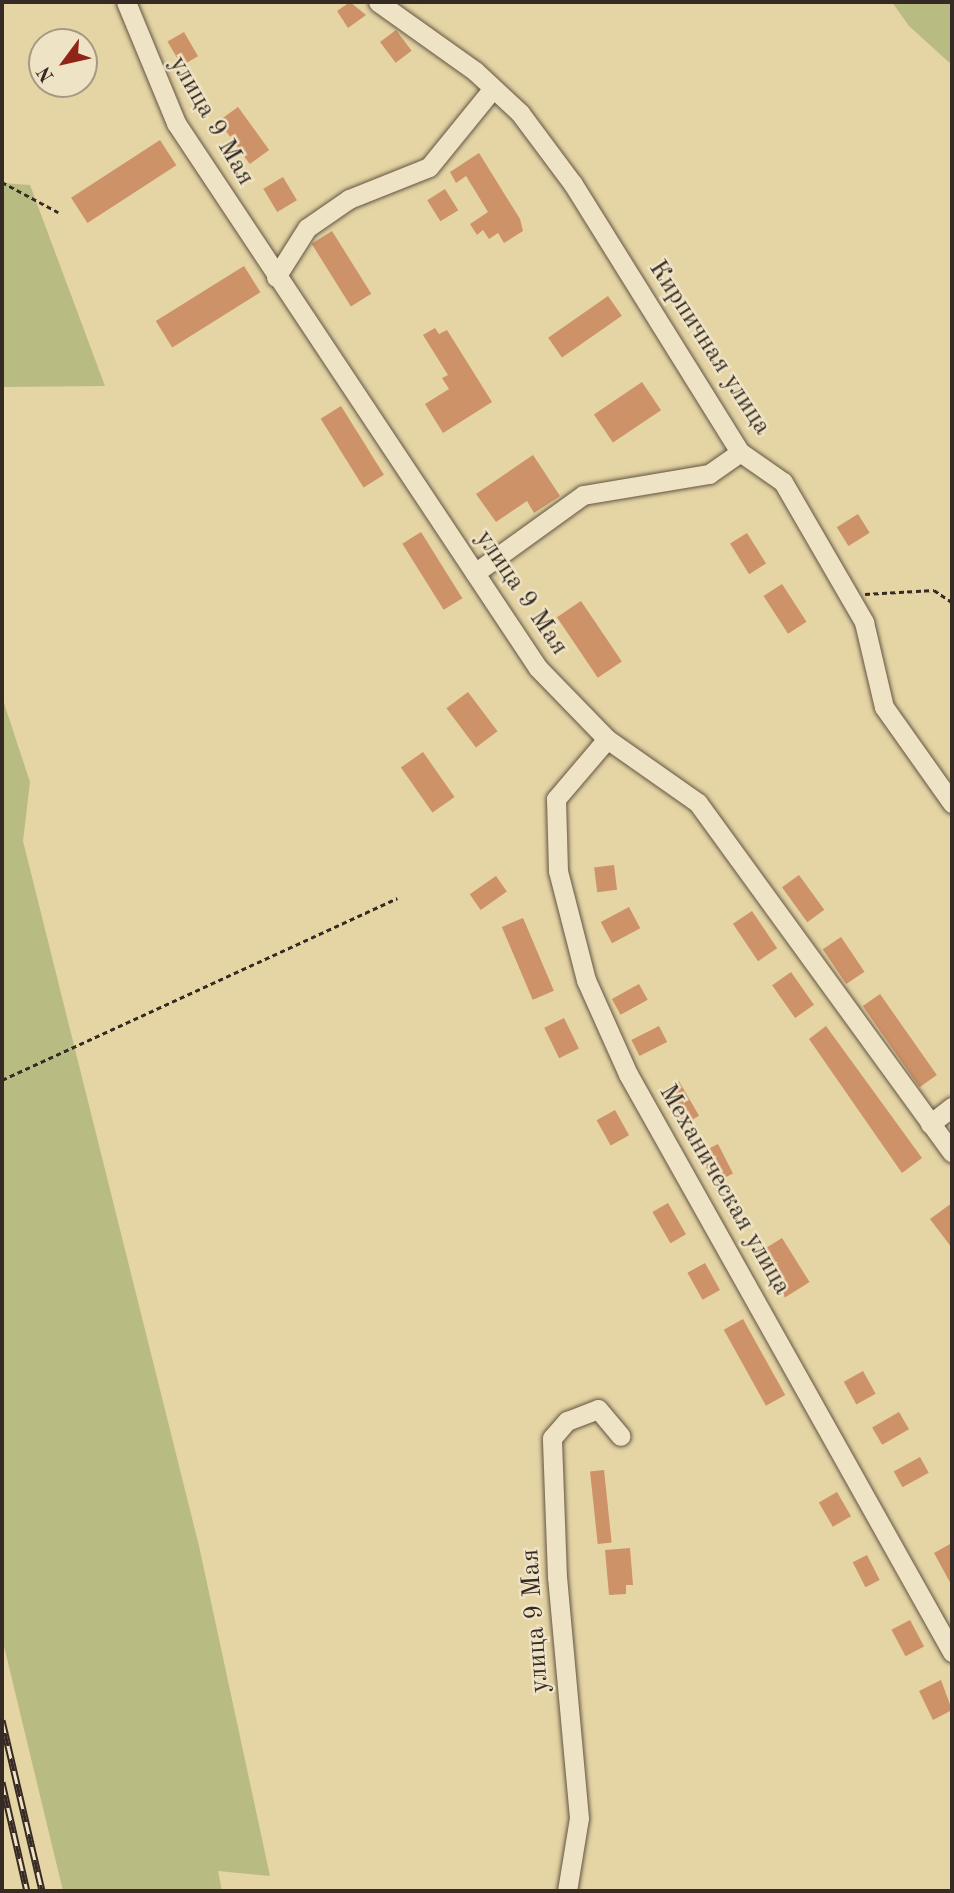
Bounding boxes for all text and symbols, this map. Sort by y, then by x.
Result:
north arrow [28,28,98,98]
street label: улица 9 Мая [161,51,261,191]
text: N [35,62,59,85]
street label: Кирпичная улица [641,255,777,441]
street label: улица 9 Мая [468,524,574,662]
street label: Механическая улица [651,1079,797,1301]
street label: улица 9 Мая [515,1548,557,1694]

